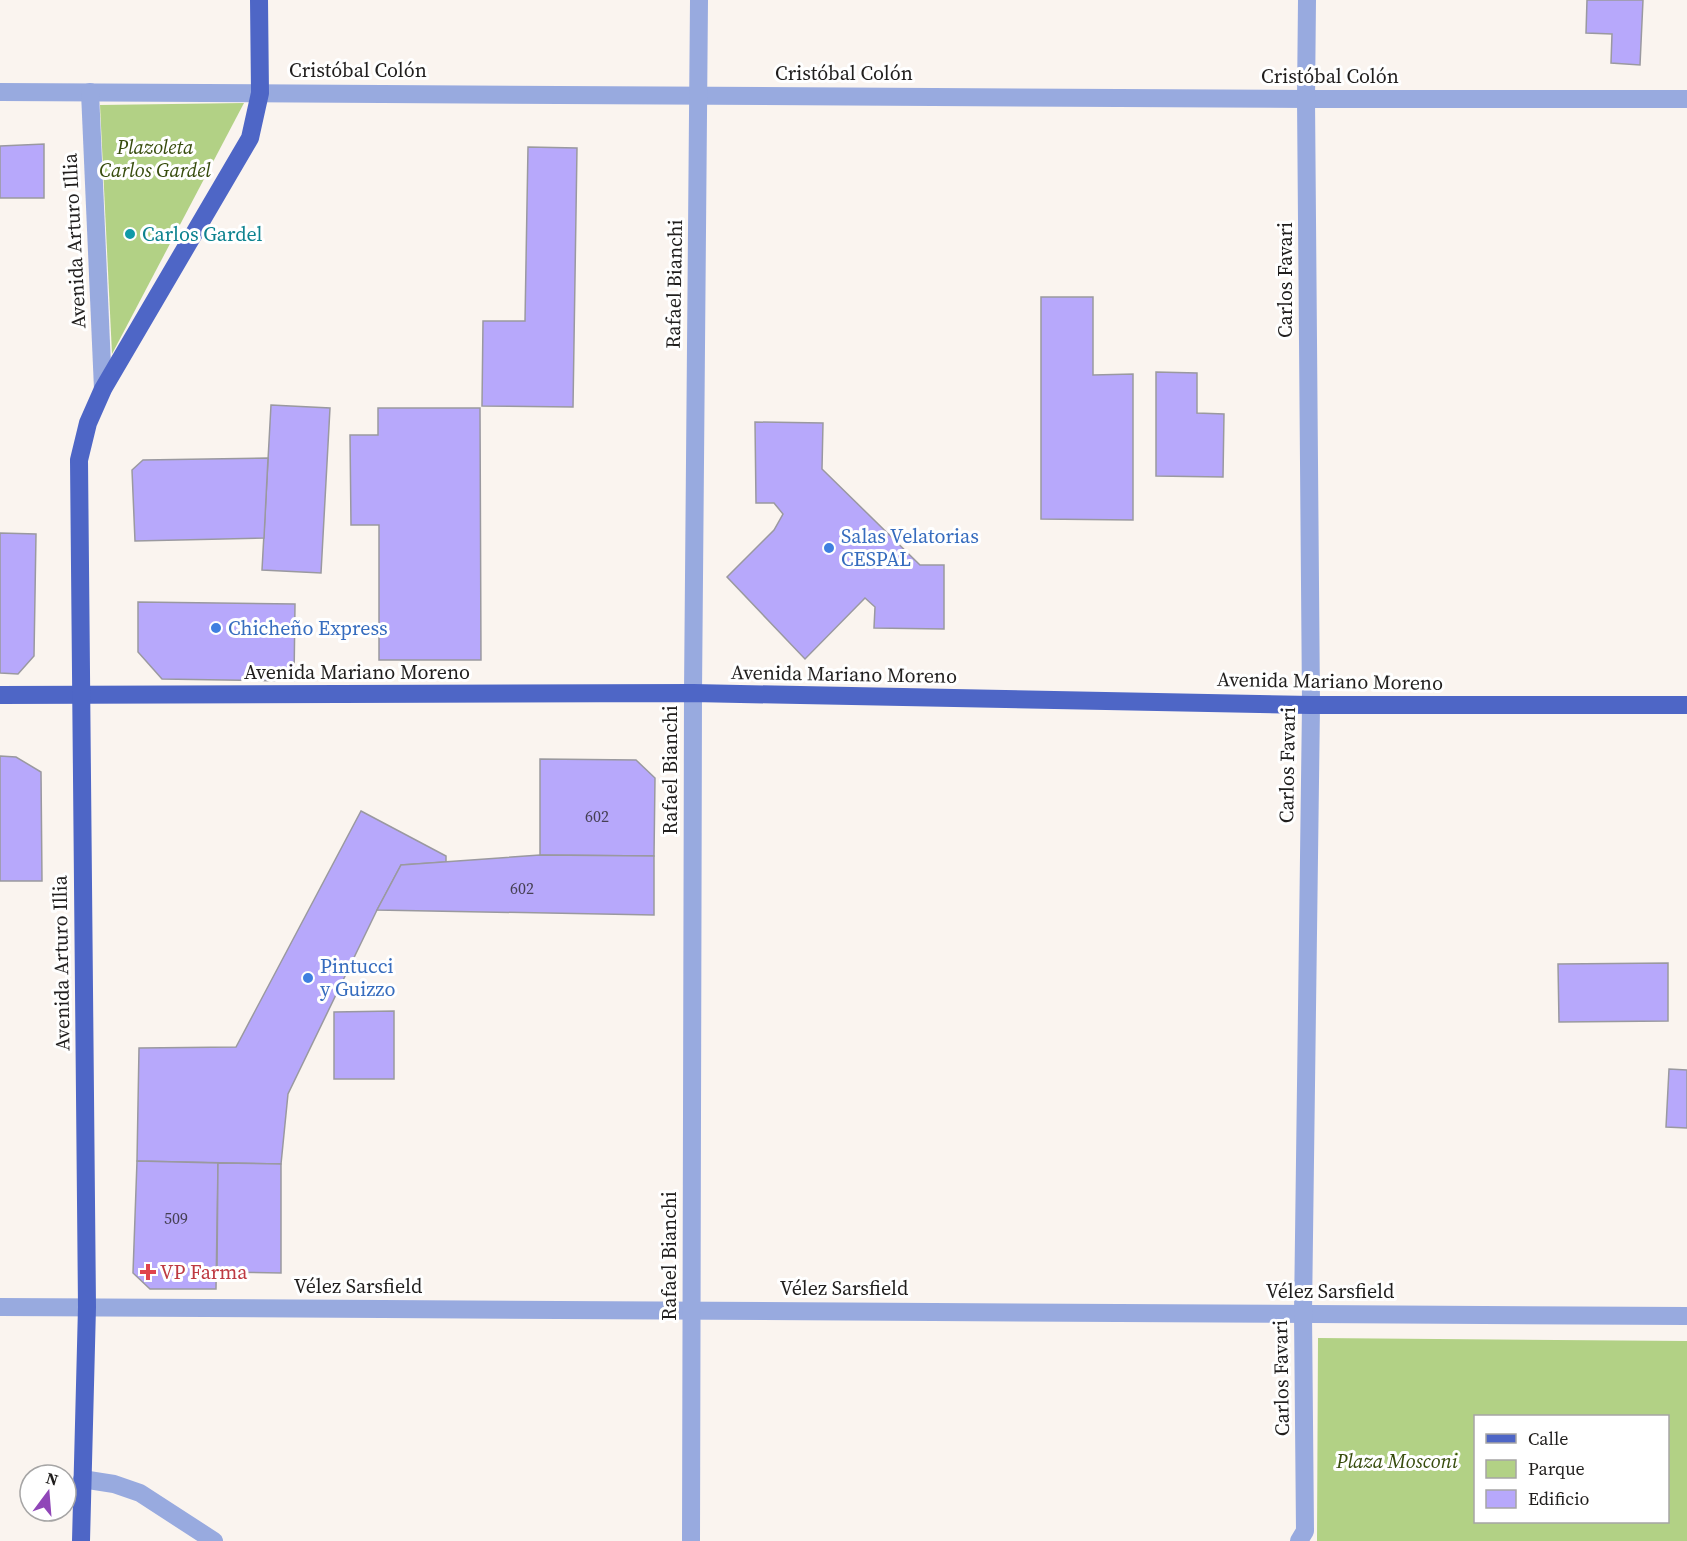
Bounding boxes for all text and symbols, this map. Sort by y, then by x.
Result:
street label: Cristóbal Colón [289,56,427,84]
street label: Cristóbal Colón [775,59,913,87]
street label: Cristóbal Colón [1261,62,1399,90]
park label: Plazoleta Carlos Gardel [99,133,211,184]
street label: Avenida Arturo Illia [55,152,93,329]
street label: Rafael Bianchi [659,219,689,349]
place label: Carlos Gardel [142,220,263,248]
street label: Carlos Favari [1271,222,1299,338]
marker: Carlos Gardel [123,227,137,241]
place label: Salas Velatorias CESPAL [841,522,979,573]
marker: Salas Velatorias CESPAL [822,541,836,555]
place label: Chicheño Express [228,614,388,642]
marker: Chicheño Express [209,621,223,635]
street label: Avenida Mariano Moreno [244,658,470,686]
street label: Avenida Mariano Moreno [731,658,957,690]
street label: Avenida Mariano Moreno [1217,665,1443,697]
street label: Rafael Bianchi [656,705,684,835]
street label: Carlos Favari [1272,707,1302,823]
house number: 602 [585,805,609,827]
street label: Avenida Arturo Illia [45,874,77,1051]
house number: 602 [510,877,534,899]
place label: Pintucci y Guizzo [320,952,395,1003]
marker: Pintucci y Guizzo [301,971,315,985]
street label: Rafael Bianchi [655,1191,683,1321]
house number: 509 [164,1207,188,1229]
place label: VP Farma [160,1258,248,1286]
marker: VP Farma [141,1265,155,1279]
street label: Vélez Sarsfield [294,1272,423,1300]
street label: Vélez Sarsfield [780,1274,909,1302]
street label: Vélez Sarsfield [1266,1277,1395,1305]
street label: Carlos Favari [1266,1320,1296,1436]
legend [1474,1415,1669,1523]
text: Calle [1528,1426,1568,1451]
park label: Plaza Mosconi [1335,1447,1458,1475]
text: Parque [1528,1456,1585,1481]
north arrow [18,1463,78,1523]
text: N [44,1466,61,1491]
text: Edificio [1528,1486,1589,1511]

